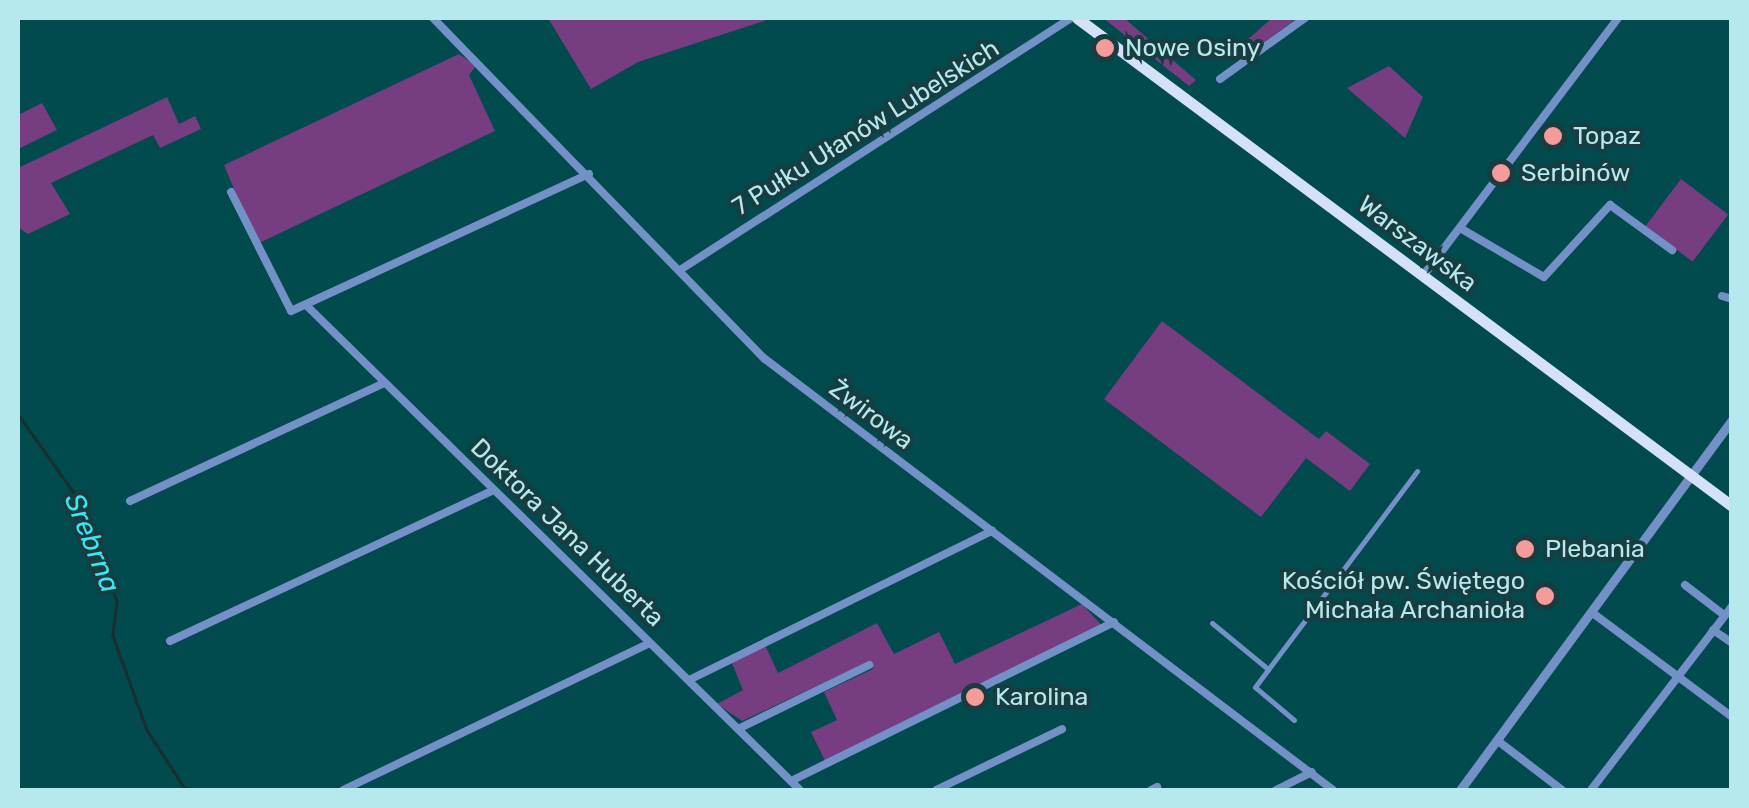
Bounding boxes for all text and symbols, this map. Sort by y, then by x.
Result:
street label: 7 Pułku Ułanów Lubelskich [727,33,1005,223]
place label: Nowe Osiny [1125,33,1260,63]
marker: Nowe Osiny [1094,37,1116,59]
place label: Topaz [1573,121,1641,151]
marker: Topaz [1542,125,1564,147]
place label: Serbinów [1521,158,1630,188]
marker: Serbinów [1490,162,1512,184]
street label: Warszawska [1352,190,1482,298]
street label: Żwirowa [823,374,919,456]
street label: Doktora Jana Huberta [464,433,670,633]
water label: Srebrna [57,488,127,598]
place label: Plebania [1545,534,1645,564]
marker: Plebania [1514,538,1536,560]
place label: Kościół pw. Świętego Michała Archanioła [1282,567,1525,626]
marker: Kościół pw. Świętego Michała Archanioła [1534,585,1556,607]
place label: Karolina [995,682,1088,712]
marker: Karolina [964,686,986,708]

